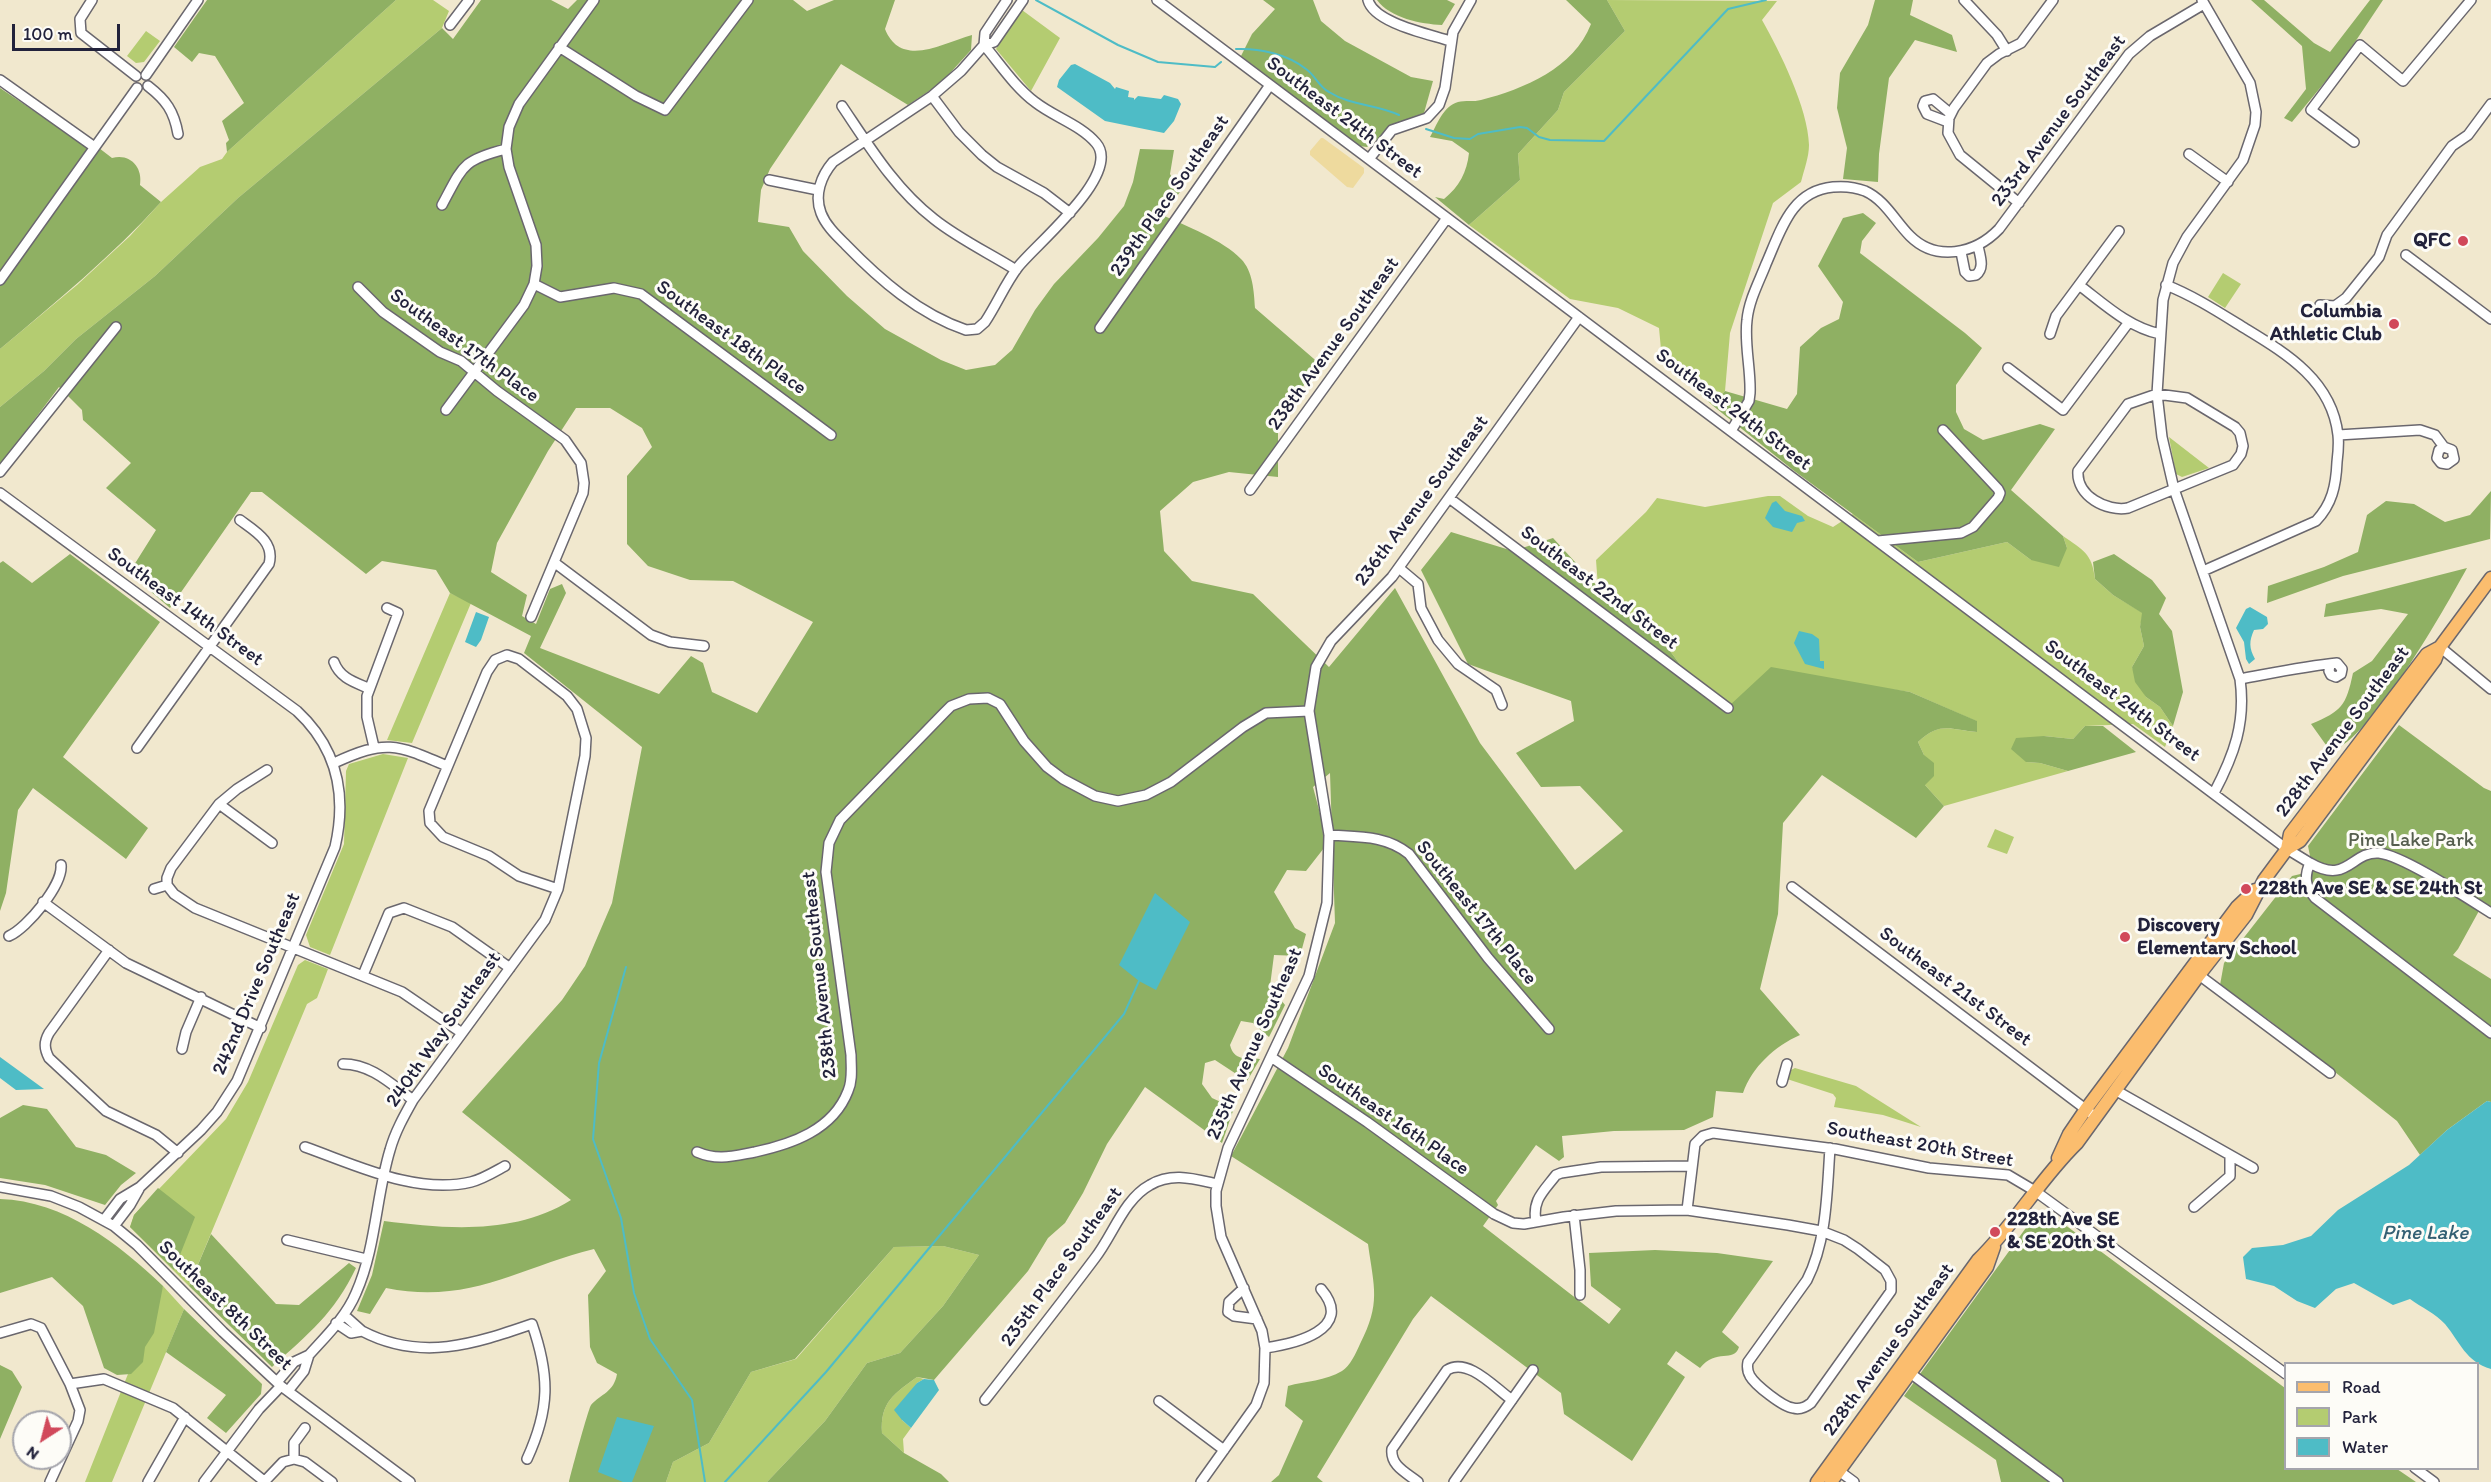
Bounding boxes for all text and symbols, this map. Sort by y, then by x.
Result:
scale bar [15,12,123,50]
text: 100 m [23,23,73,45]
street label: 233rd Avenue Southeast [1986,30,2132,212]
street label: Southeast 24th Street [1261,52,1427,184]
street label: 239th Place Southeast [1105,111,1235,281]
place label: QFC [2413,229,2451,253]
marker: QFC [2456,234,2470,248]
street label: 238th Avenue Southeast [1263,253,1405,435]
street label: Southeast 18th Place [651,275,811,401]
street label: Southeast 17th Place [385,284,543,408]
place label: Columbia Athletic Club [2270,300,2382,347]
marker: Columbia Athletic Club [2387,317,2401,331]
street label: Southeast 24th Street [1650,344,1816,476]
street label: 236th Avenue Southeast [1350,411,1494,591]
street label: Southeast 22nd Street [1515,521,1683,655]
street label: Southeast 14th Street [102,542,268,672]
street label: Southeast 24th Street [2039,635,2205,767]
street label: 228th Avenue Southeast [2271,642,2415,822]
park label: Pine Lake Park [2348,829,2474,853]
street label: Southeast 17th Place [1410,836,1542,990]
street label: 238th Avenue Southeast [797,870,843,1080]
place label: 228th Ave SE & SE 24th St [2258,877,2483,901]
marker: 228th Ave SE & SE 24th St [2239,882,2253,896]
street label: 242nd Drive Southeast [208,889,306,1079]
place label: Discovery Elementary School [2137,914,2296,961]
street label: Southeast 21st Street [1874,922,2036,1052]
marker: Discovery Elementary School [2118,930,2132,944]
street label: 235th Avenue Southeast [1202,944,1308,1144]
street label: 240th Way Southeast [381,948,507,1112]
street label: Southeast 16th Place [1313,1059,1473,1181]
street label: Southeast 20th Street [1825,1117,2015,1173]
street label: 235th Place Southeast [996,1182,1128,1352]
place label: 228th Ave SE & SE 20th St [2007,1208,2119,1255]
water label: Pine Lake [2382,1221,2468,1247]
marker: 228th Ave SE & SE 20th St [1988,1225,2002,1239]
street label: Southeast 8th Street [153,1236,297,1376]
street label: 228th Avenue Southeast [1818,1259,1960,1441]
legend [2284,1362,2479,1470]
text: Road [2342,1376,2381,1398]
text: Park [2342,1406,2377,1428]
north arrow [12,1410,72,1470]
text: Water [2342,1436,2388,1458]
text: N [22,1442,42,1464]

